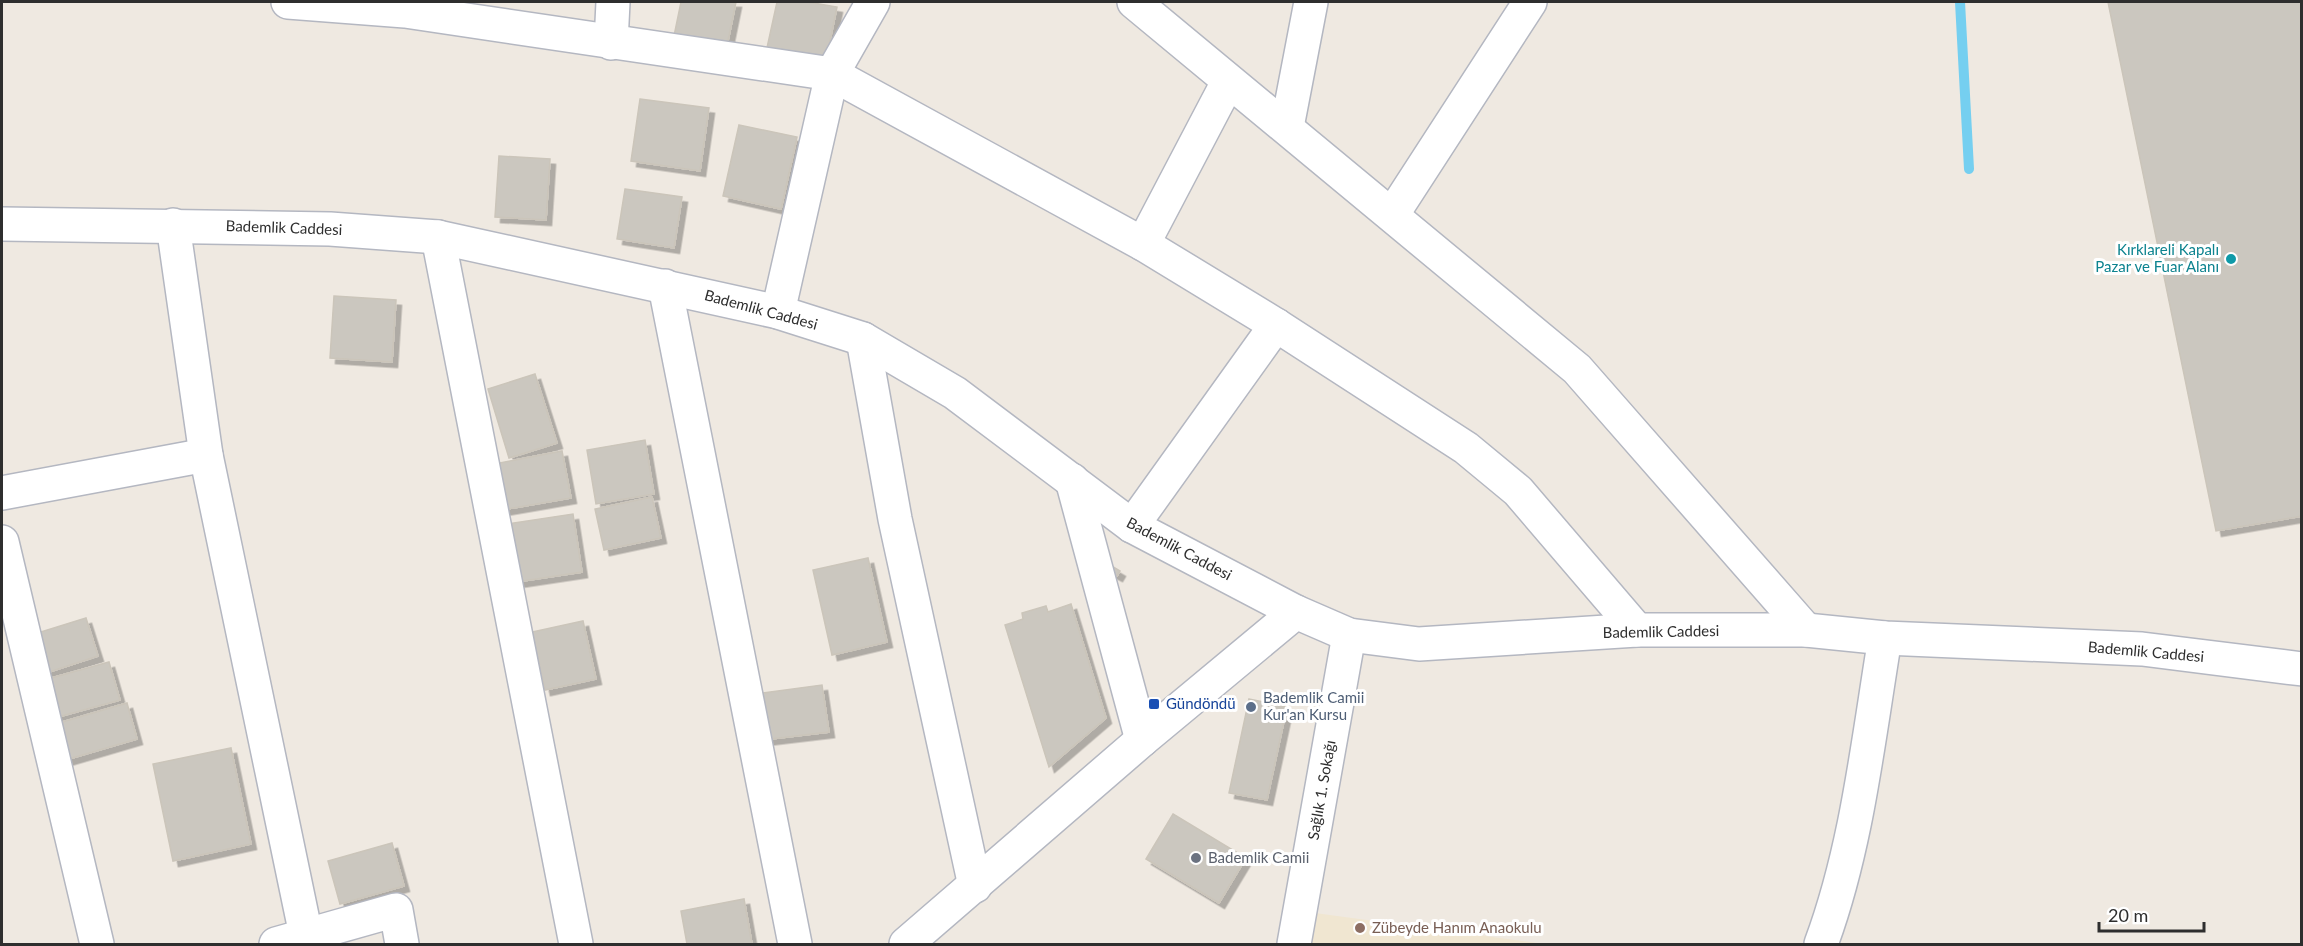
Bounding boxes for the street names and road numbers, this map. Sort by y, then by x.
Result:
street label: Bademlik Caddesi [225,216,343,238]
street label: Bademlik Caddesi [703,285,820,333]
street label: Bademlik Caddesi [1124,513,1235,583]
street label: Bademlik Caddesi [1603,621,1719,641]
street label: Bademlik Caddesi [2087,637,2205,665]
street label: Sağlık 1. Sokağı [1303,738,1339,841]

